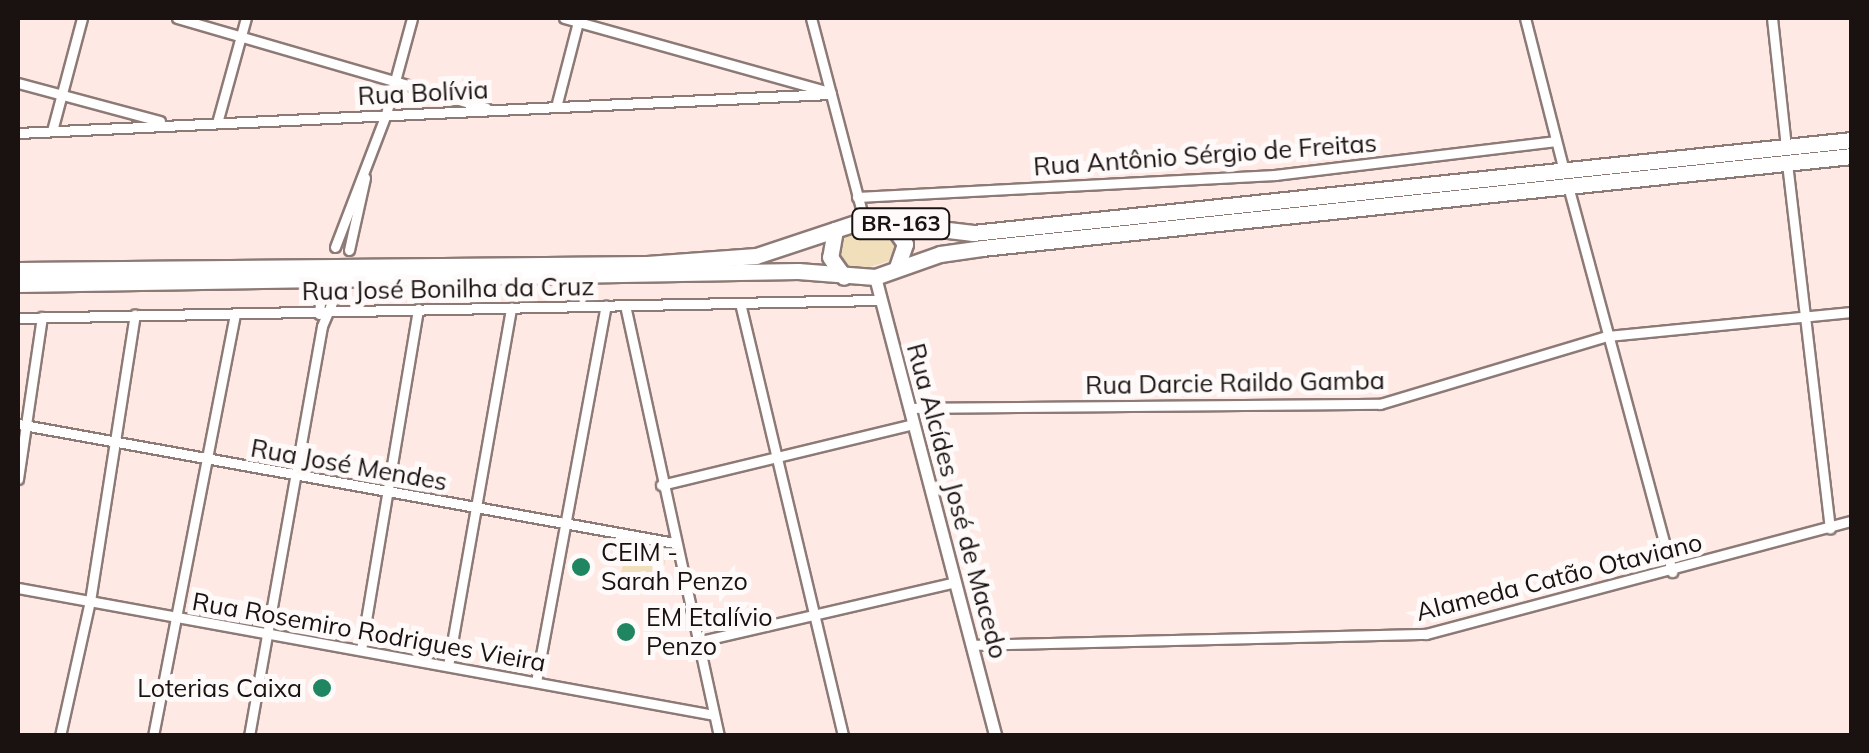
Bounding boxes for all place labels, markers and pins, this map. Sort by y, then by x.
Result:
place label: CEIM - Sarah Penzo [601,538,748,597]
marker: CEIM - Sarah Penzo [570,556,592,578]
place label: EM Etalívio Penzo [646,603,772,662]
marker: EM Etalívio Penzo [615,621,637,643]
place label: Loterias Caixa [137,673,302,703]
marker: Loterias Caixa [311,677,333,699]

